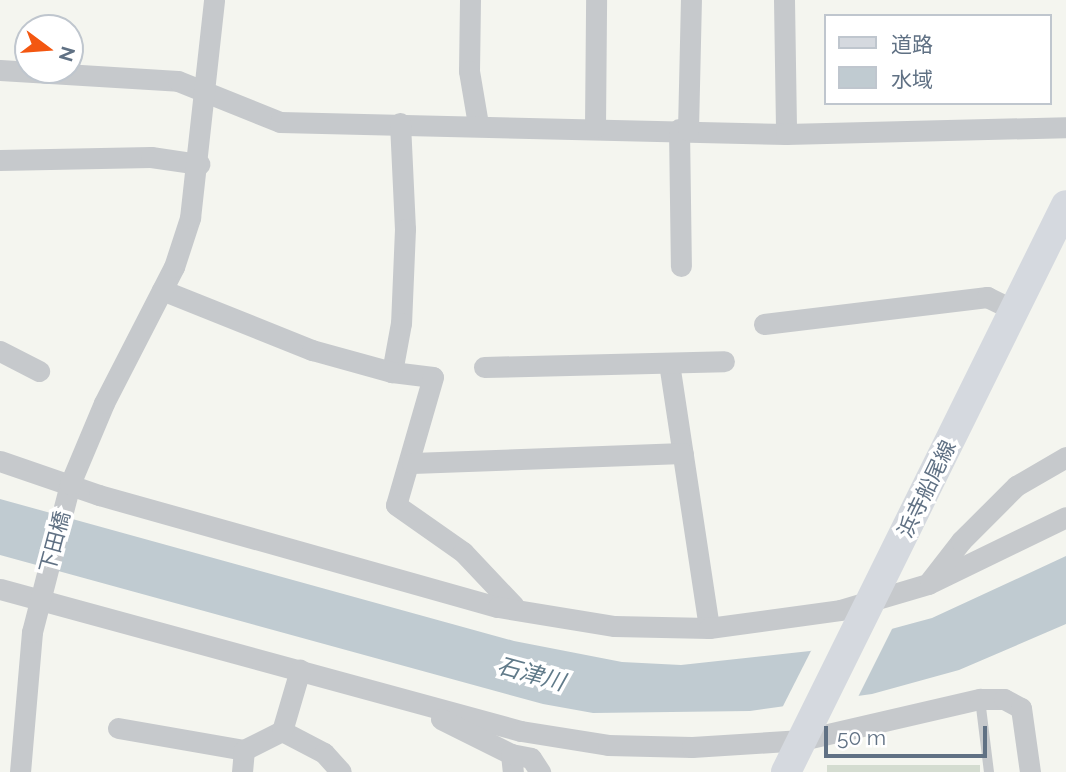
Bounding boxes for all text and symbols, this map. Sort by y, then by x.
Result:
north arrow [14,14,84,84]
legend [824,14,1052,105]
text: 道路 [891,32,933,57]
text: N [55,44,80,64]
text: 水域 [891,67,933,92]
street label: 浜寺船尾線 [893,436,961,542]
street label: 下田橋 [35,508,75,576]
water label: 石津川 [494,652,568,696]
scale bar [828,712,991,756]
text: 50 m [837,725,886,750]

